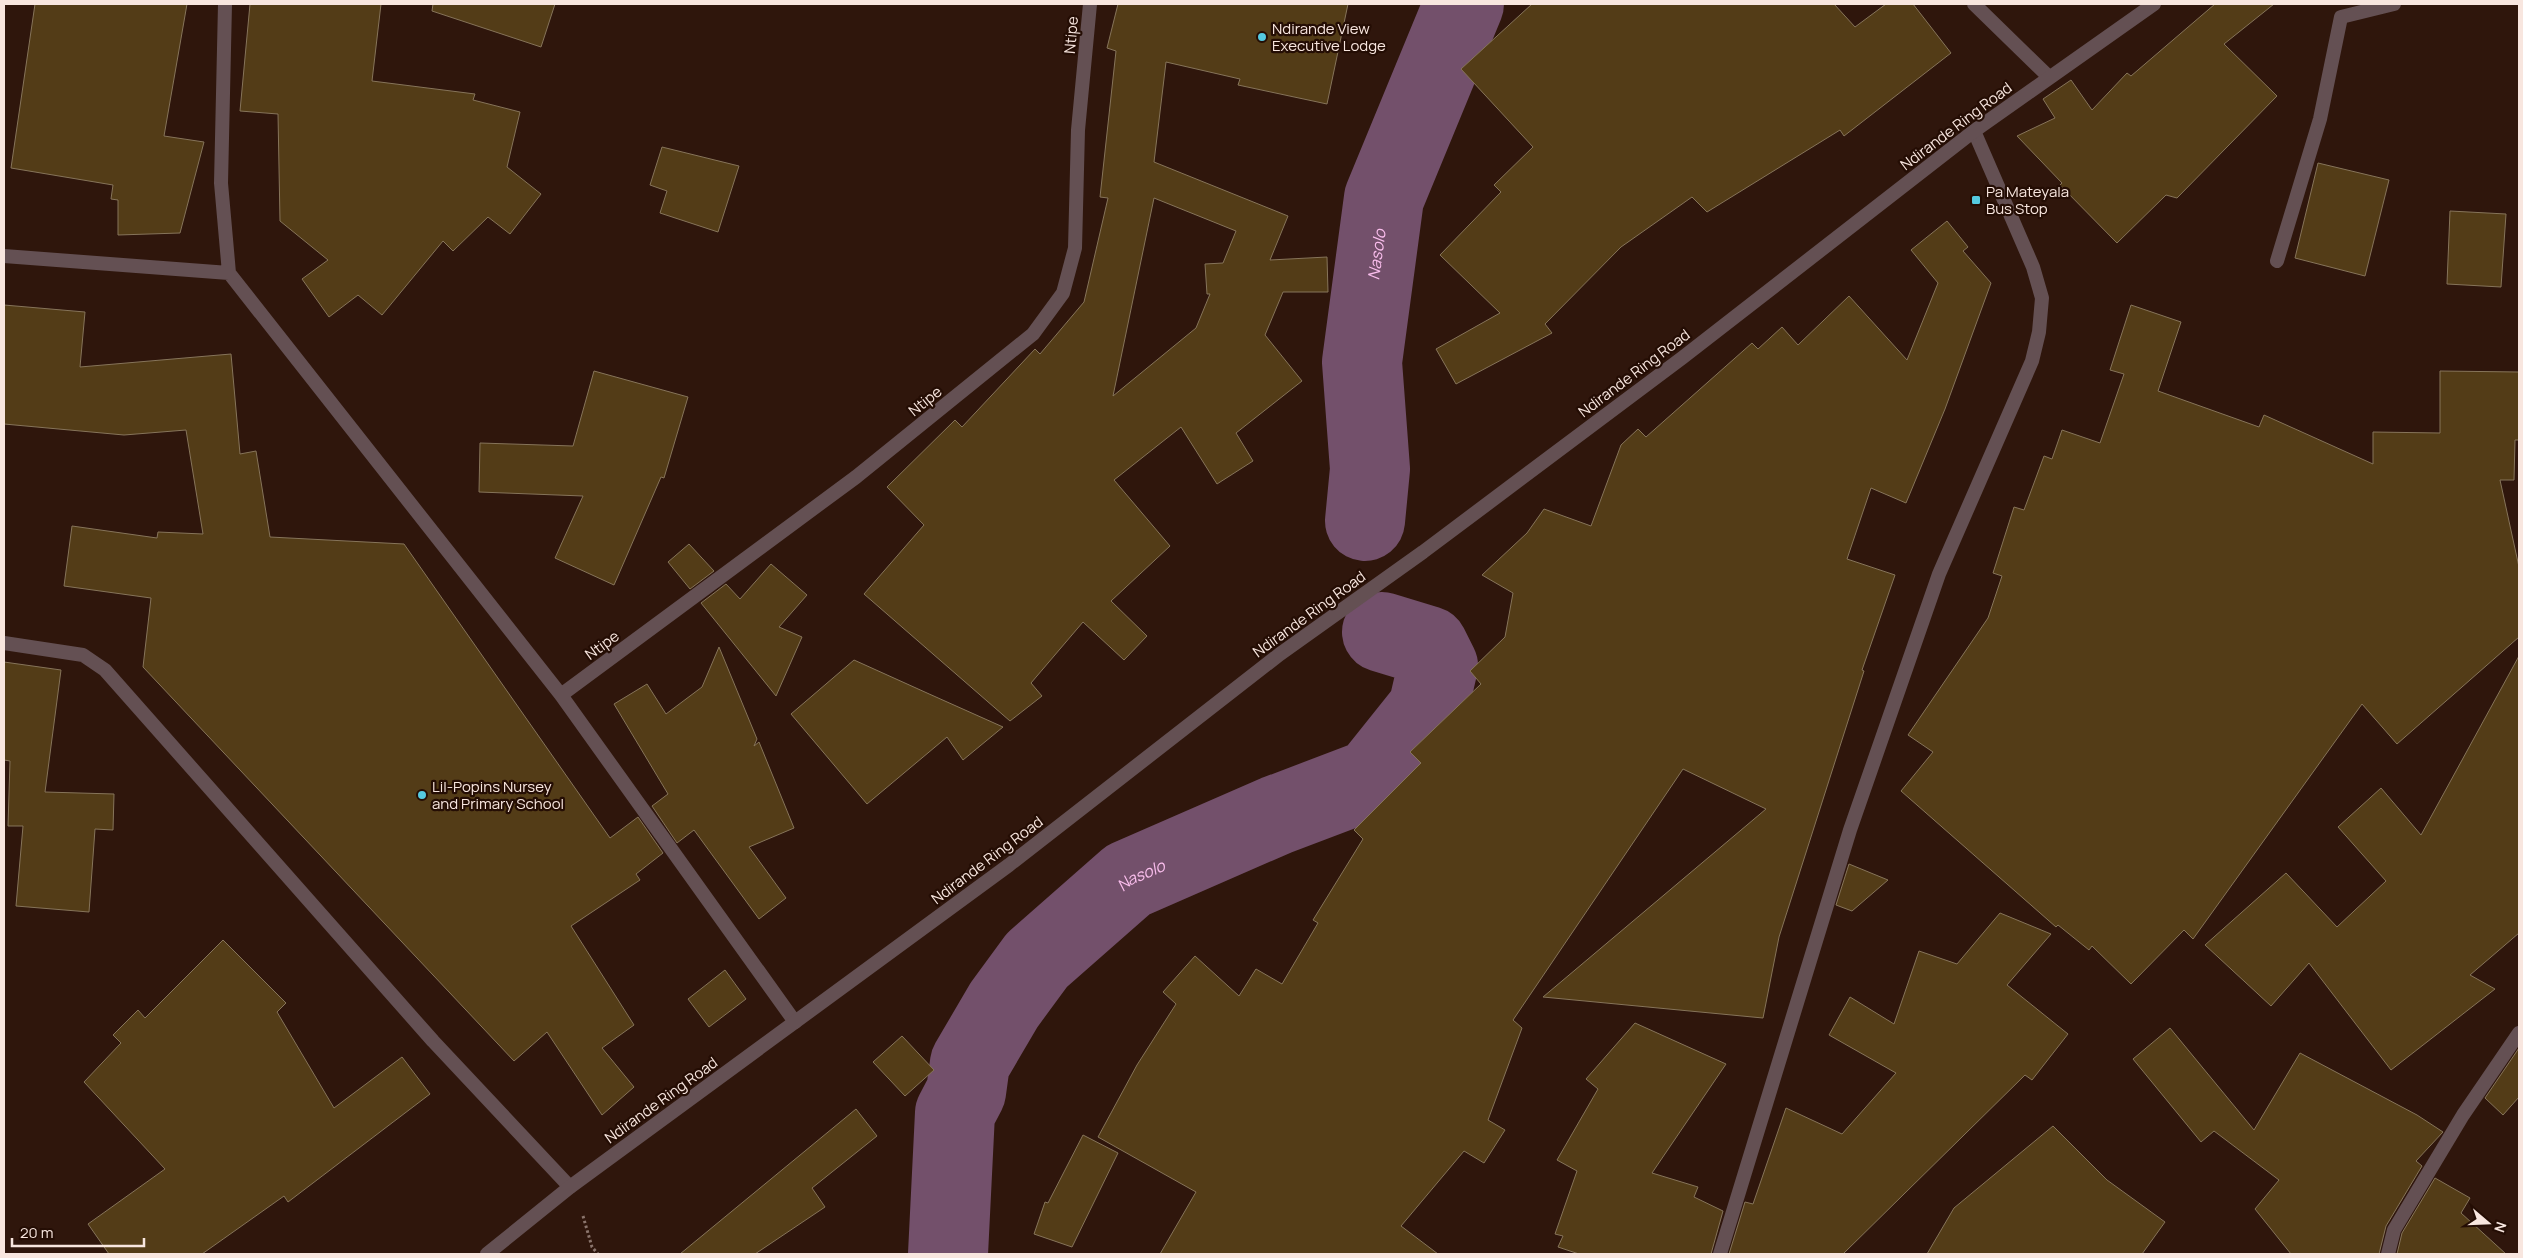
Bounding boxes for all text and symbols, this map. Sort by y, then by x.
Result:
street label: Ntipe [1059,15,1083,55]
place label: Ndirande View Executive Lodge [1272,18,1386,56]
marker: Ndirande View Executive Lodge [1256,31,1268,43]
street label: Ndirande Ring Road [1896,77,2016,175]
place label: Pa Mateyala Bus Stop [1986,181,2069,219]
marker: Pa Mateyala Bus Stop [1970,194,1982,206]
water label: Nasolo [1362,226,1391,281]
street label: Ndirande Ring Road [1574,324,1694,422]
street label: Ntipe [904,381,946,421]
street label: Ndirande Ring Road [1248,566,1370,662]
street label: Ntipe [581,625,623,664]
place label: Lil-Popins Nursey and Primary School [432,776,564,814]
marker: Lil-Popins Nursey and Primary School [416,789,428,801]
street label: Ndirande Ring Road [927,811,1047,909]
water label: Nasolo [1112,854,1170,896]
street label: Ndirande Ring Road [600,1052,722,1148]
north arrow [2463,1198,2513,1248]
scale bar [12,1216,145,1248]
text: N [2490,1220,2511,1235]
text: 20 m [20,1222,53,1243]

